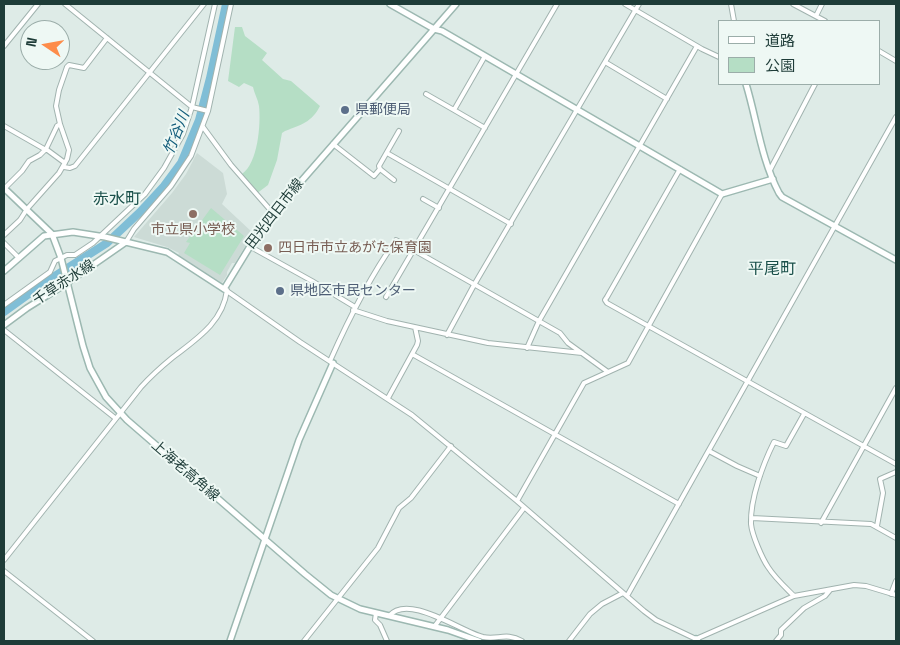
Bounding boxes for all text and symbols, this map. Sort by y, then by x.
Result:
north arrow [20,20,70,70]
legend [718,20,880,85]
text: 道路 [765,31,795,50]
text: N [22,36,41,49]
text: 公園 [765,56,795,75]
place label: 県郵便局 [355,102,411,118]
marker: 県郵便局 [339,104,351,116]
water label: 竹谷川 [160,109,194,157]
street label: 田光四日市線 [243,176,307,252]
district label: 赤水町 [93,190,141,210]
marker: 市立県小学校 [187,208,199,220]
place label: 市立県小学校 [151,222,235,238]
place label: 四日市市立あがた保育園 [278,240,432,256]
marker: 四日市市立あがた保育園 [262,242,274,254]
street label: 千草赤水線 [30,257,98,309]
district label: 平尾町 [748,260,796,280]
place label: 県地区市民センター [290,283,416,299]
marker: 県地区市民センター [274,285,286,297]
street label: 上海老高角線 [148,437,222,505]

